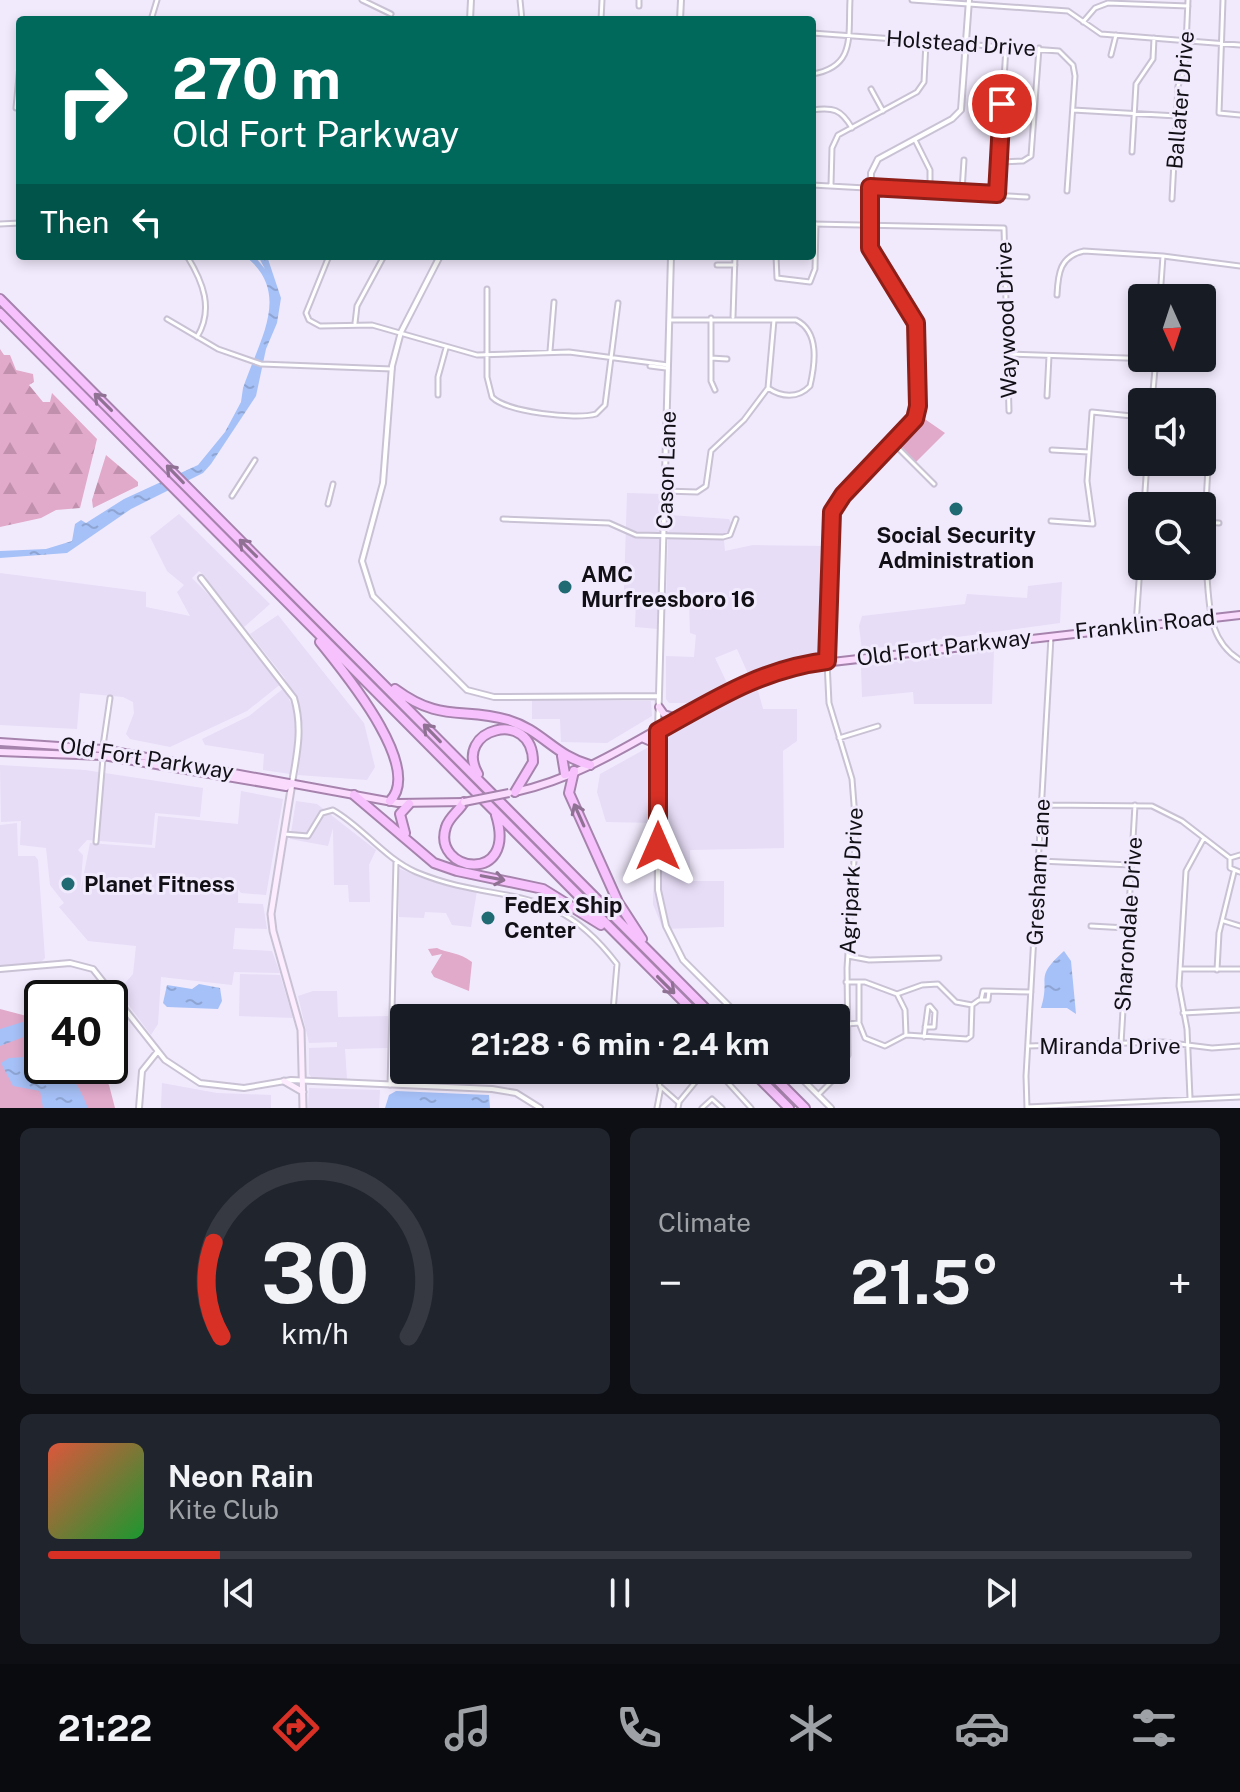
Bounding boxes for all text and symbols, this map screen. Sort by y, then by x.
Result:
street label: Holstead Drive [885,25,1037,61]
street label: Ballater Drive [1161,30,1199,170]
text: 270 m [172,46,341,112]
icon: right [40,48,144,152]
pin [968,70,1036,138]
icon: arrive [980,82,1024,126]
text: Old Fort Parkway [172,113,459,155]
icon: left [125,200,169,244]
text: Then [40,204,109,240]
street label: Waywood Drive [990,241,1022,399]
north arrow [1128,284,1216,372]
map controls [1128,284,1216,580]
button: sound [1128,388,1216,476]
one-way arrow [93,392,113,411]
street label: Cason Lane [651,410,681,530]
one-way arrow [165,464,184,484]
button: search [1128,492,1216,580]
marker: Social Security Administration [947,500,965,518]
place label: Social Security Administration [876,522,1036,573]
one-way arrow [239,539,258,558]
place label: AMC Murfreesboro 16 [581,561,755,612]
marker: AMC Murfreesboro 16 [556,578,574,596]
street label: Franklin Road [1074,604,1216,644]
street label: Old Fort Parkway [855,623,1033,671]
one-way arrow [422,723,441,743]
street label: Old Fort Parkway [58,731,236,785]
street label: Gresham Lane [1021,798,1055,946]
one-way arrow [571,803,586,827]
position arrow [616,804,700,888]
street label: Agripark Drive [834,807,868,955]
street label: Sharondale Drive [1109,836,1147,1012]
place label: Planet Fitness [84,871,235,897]
one-way arrow [480,871,505,886]
marker: Planet Fitness [59,875,77,893]
place label: FedEx Ship Center [504,892,622,943]
marker: FedEx Ship Center [479,909,497,927]
one-way arrow [656,975,676,994]
speed limit sign: 40 [24,980,128,1084]
text: 21:28 · 6 min · 2.4 km [470,1026,770,1062]
street label: Miranda Drive [1039,1033,1181,1059]
text: Climate [658,1207,751,1238]
text: 30 [261,1224,369,1322]
text: 21.5° [851,1247,999,1318]
text: − [658,1257,682,1309]
text: + [1168,1257,1192,1309]
text: km/h [281,1317,349,1350]
text: Neon Rain [168,1458,314,1494]
text: Kite Club [168,1494,279,1525]
icon: previous [217,1571,261,1615]
icon: pause [598,1571,642,1615]
icon: next [979,1571,1023,1615]
icon: directions [268,1700,324,1756]
icon: music [440,1700,496,1756]
icon: phone [611,1700,667,1756]
icon: climate [783,1700,839,1756]
icon: car [954,1700,1010,1756]
icon: filters [1126,1700,1182,1756]
text: 21:22 [58,1707,152,1749]

